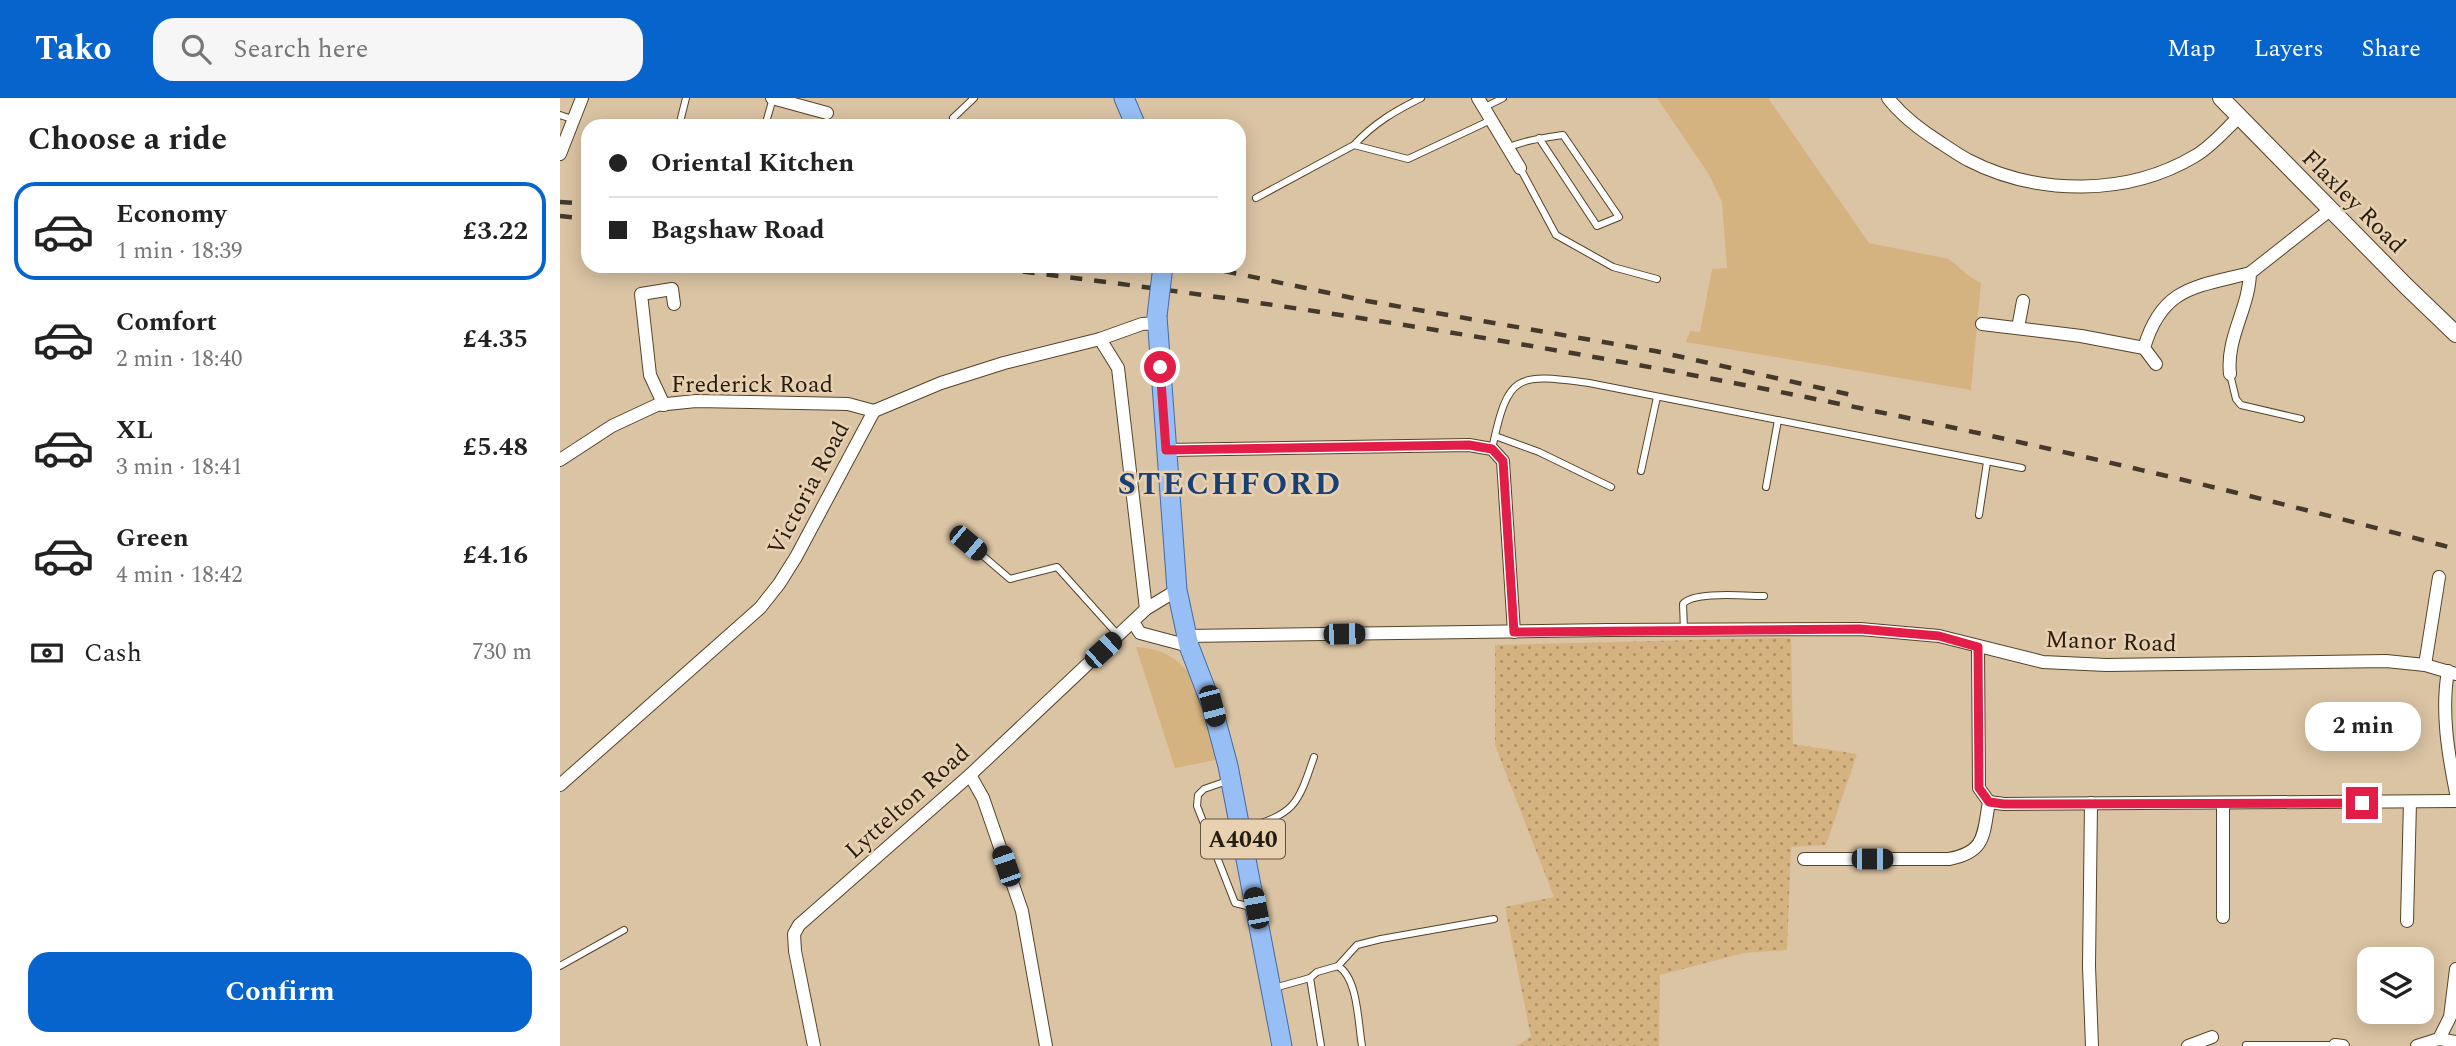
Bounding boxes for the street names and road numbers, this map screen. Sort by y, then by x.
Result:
street label: Flaxley Road [2293,141,2414,262]
street label: Frederick Road [671,367,833,403]
street label: Victoria Road [758,415,859,562]
street label: Manor Road [2045,622,2177,662]
street label: Lyttelton Road [837,736,978,868]
road number: A4040 [1201,820,1285,859]

